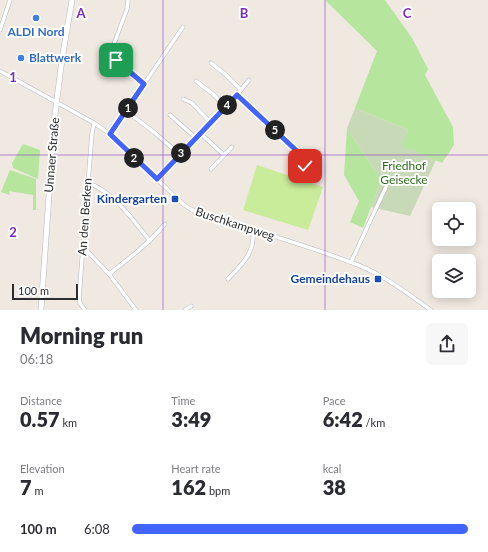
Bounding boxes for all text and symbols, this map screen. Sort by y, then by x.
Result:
text: A [75,5,86,21]
text: B [240,5,249,21]
text: C [403,5,412,21]
marker: ALDI Nord [31,13,41,23]
place label: ALDI Nord [6,24,65,39]
pin [99,43,133,77]
icon: arrive [105,49,127,71]
place label: Blattwerk [29,50,82,65]
marker: Blattwerk [16,53,26,63]
text: 1 [9,69,17,85]
pin: 4 [217,95,237,115]
pin: 1 [118,98,138,118]
text: 4 [224,98,230,111]
text: 1 [125,101,131,114]
street label: Unnaer Straße [41,117,62,193]
pin: 5 [265,120,285,140]
text: 5 [272,123,278,136]
pin: 3 [171,143,191,163]
text: 3 [178,146,184,159]
pin: 2 [124,148,144,168]
pin [288,149,322,183]
text: 2 [131,151,137,164]
icon: check [294,155,316,177]
park label: Friedhof Geisecke [380,158,428,187]
street label: An den Berken [74,178,95,256]
place label: Kindergarten [97,191,167,206]
marker: Kindergarten [170,194,180,204]
map controls [432,202,476,298]
button: locate [432,202,476,246]
street label: Buschkampweg [194,204,277,243]
text: 2 [9,224,17,240]
button: layers [432,254,476,298]
place label: Gemeindehaus [291,271,370,286]
marker: Gemeindehaus [373,274,383,284]
scale bar [12,282,78,301]
text: 100 m [18,284,49,297]
text: Morning run [20,322,143,349]
button: share [426,323,468,365]
text: 06:18 [20,351,53,367]
text: Distance [20,394,62,407]
text: Time [171,394,195,407]
text: Pace [323,394,346,407]
text: 0.57 [20,407,60,431]
text: 3:49 [171,407,211,431]
text: 6:42 [323,407,363,431]
text: km [60,416,77,429]
text: /km [363,416,385,429]
text: Elevation [20,462,65,475]
text: Heart rate [171,462,221,475]
text: kcal [323,462,341,475]
text: 7 [20,475,32,499]
text: 162 [171,475,206,499]
text: 38 [323,475,346,499]
text: m [32,484,43,497]
text: bpm [206,484,230,497]
text: 100 m [20,521,57,537]
text: 6:08 [84,521,110,537]

